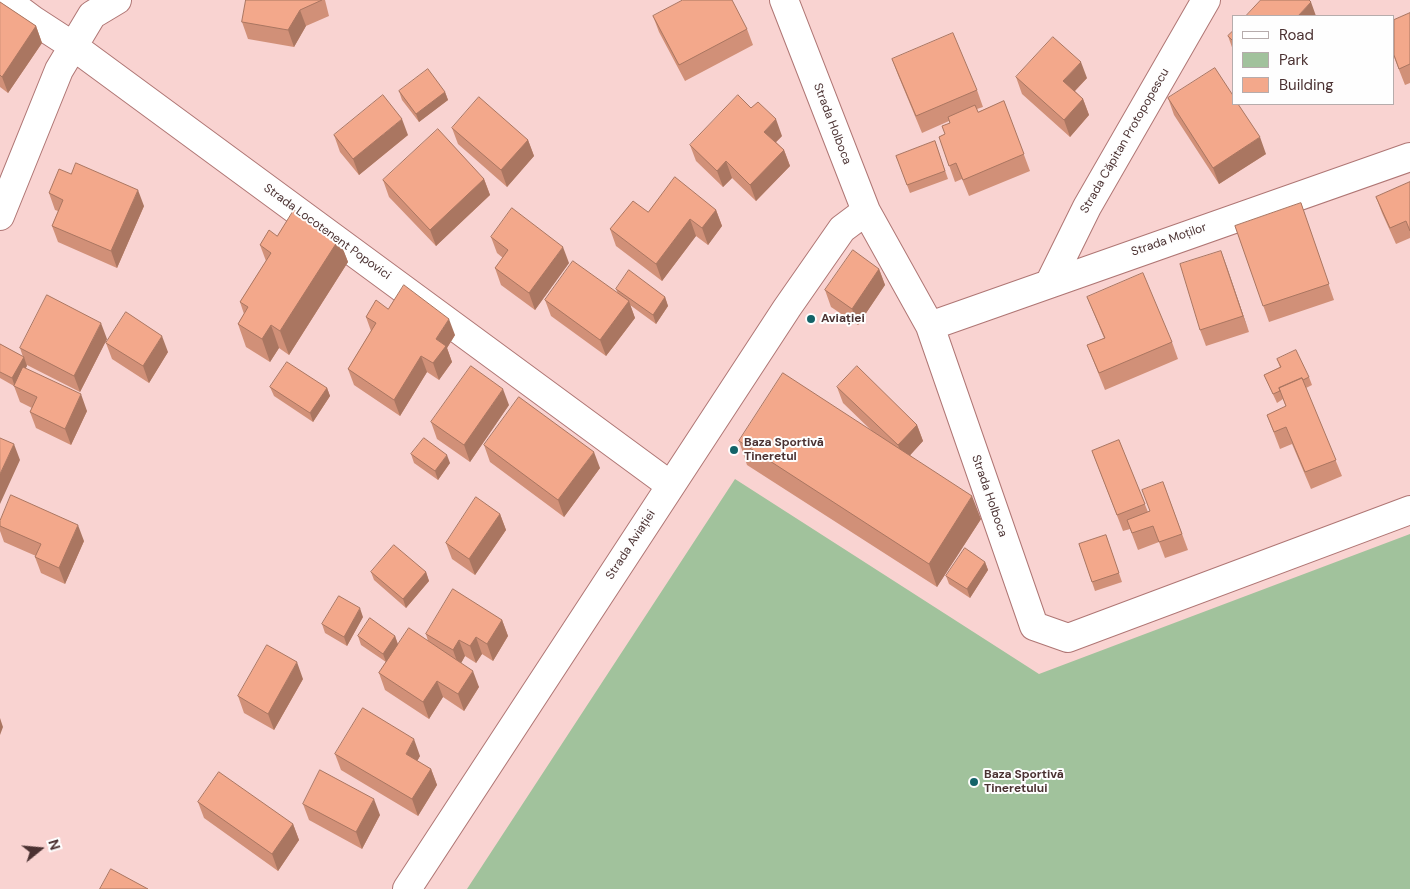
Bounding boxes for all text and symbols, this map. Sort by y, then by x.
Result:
legend [1232,15,1395,105]
text: Road [1279,25,1314,45]
text: Park [1279,50,1309,70]
street label: Strada Căpitan Protopopescu [1077,66,1173,216]
text: Building [1279,75,1334,95]
street label: Strada Holboca [810,81,854,167]
street label: Strada Locotenent Popovici [261,181,393,283]
street label: Strada Moților [1129,220,1209,260]
place label: Aviației [821,312,865,326]
marker: Aviației [805,313,817,325]
place label: Baza Sportivă Tineretul [744,436,824,464]
marker: Baza Sportivă Tineretul [728,444,740,456]
street label: Strada Holboca [968,453,1010,539]
street label: Strada Aviației [603,507,659,583]
place label: Baza Sportivă Tineretului [984,768,1064,796]
marker: Baza Sportivă Tineretului [968,776,980,788]
north arrow [15,824,65,874]
text: N [44,837,64,852]

